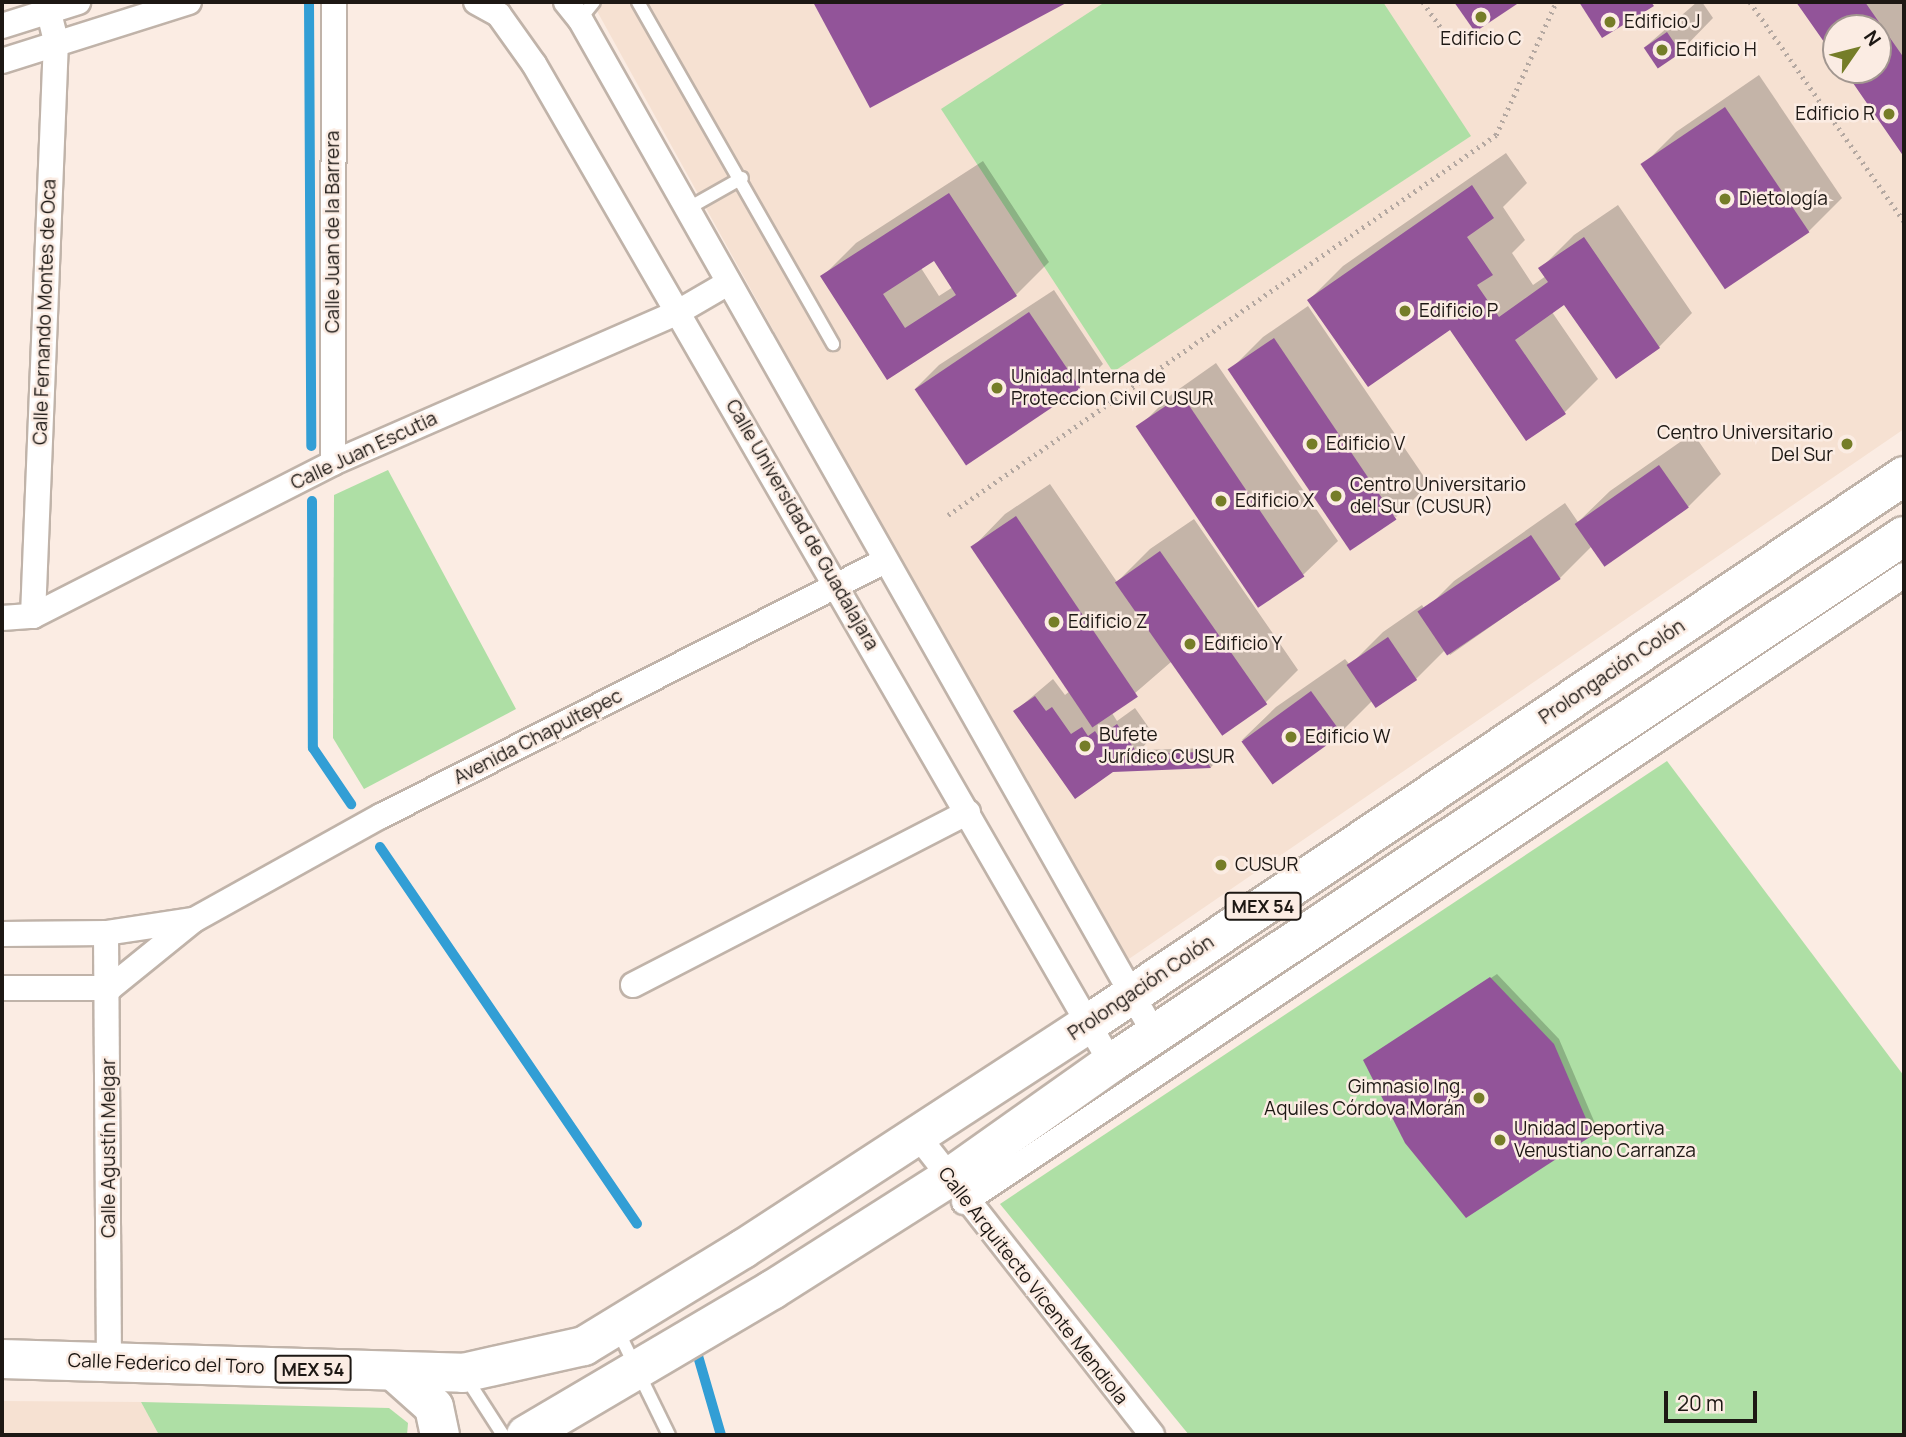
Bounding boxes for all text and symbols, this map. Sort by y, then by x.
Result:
marker: Edificio C [1473,9,1489,25]
place label: Edificio J [1624,11,1700,33]
marker: Edificio J [1602,14,1618,30]
north arrow [1822,14,1892,84]
text: N [1858,25,1887,51]
place label: Edificio C [1440,28,1522,50]
place label: Edificio H [1676,39,1757,61]
marker: Edificio H [1654,42,1670,58]
place label: Edificio R [1795,103,1875,125]
marker: Edificio R [1881,106,1897,122]
street label: Calle Juan de la Barrera [322,131,344,333]
street label: Calle Fernando Montes de Oca [29,179,61,445]
place label: Dietología [1739,188,1828,210]
marker: Dietología [1717,191,1733,207]
place label: Edificio P [1419,300,1498,322]
marker: Edificio P [1397,303,1413,319]
place label: Unidad Interna de Proteccion Civil CUSUR [1011,366,1214,410]
marker: Unidad Interna de Proteccion Civil CUSUR [989,380,1005,396]
street label: Calle Universidad de Guadalajara [721,396,883,654]
street label: Calle Juan Escutia [287,407,441,495]
place label: Centro Universitario Del Sur [1657,422,1833,466]
place label: Edificio V [1326,433,1405,455]
marker: Edificio V [1304,436,1320,452]
marker: Centro Universitario Del Sur [1839,436,1855,452]
place label: Centro Universitario del Sur (CUSUR) [1350,474,1526,518]
marker: Centro Universitario del Sur (CUSUR) [1328,488,1344,504]
place label: Edificio X [1235,490,1314,512]
marker: Edificio X [1213,493,1229,509]
place label: Edificio Z [1068,611,1147,633]
marker: Edificio Z [1046,614,1062,630]
street label: Prolongación Colón [1535,615,1689,729]
place label: Edificio Y [1204,633,1282,655]
marker: Edificio Y [1182,636,1198,652]
street label: Avenida Chapultepec [450,685,626,789]
place label: Bufete Jurídico CUSUR [1099,724,1235,768]
place label: Edificio W [1305,726,1390,748]
marker: Edificio W [1283,729,1299,745]
marker: Bufete Jurídico CUSUR [1077,738,1093,754]
place label: CUSUR [1235,854,1298,876]
marker: CUSUR [1213,857,1229,873]
road number: MEX 54 [1224,891,1302,920]
street label: Prolongación Colón [1064,931,1218,1045]
street label: Calle Agustín Melgar [98,1058,120,1238]
place label: Gimnasio Ing. Aquiles Córdova Morán [1264,1076,1465,1120]
marker: Gimnasio Ing. Aquiles Córdova Morán [1471,1090,1487,1106]
place label: Unidad Deportiva Venustiano Carranza [1514,1118,1696,1162]
marker: Unidad Deportiva Venustiano Carranza [1492,1132,1508,1148]
street label: Calle Arquitecto Vicente Mendiola [933,1163,1133,1409]
street label: Calle Federico del Toro [67,1349,265,1379]
road number: MEX 54 [274,1354,352,1384]
scale bar [1668,1378,1761,1422]
text: 20 m [1677,1389,1724,1417]

